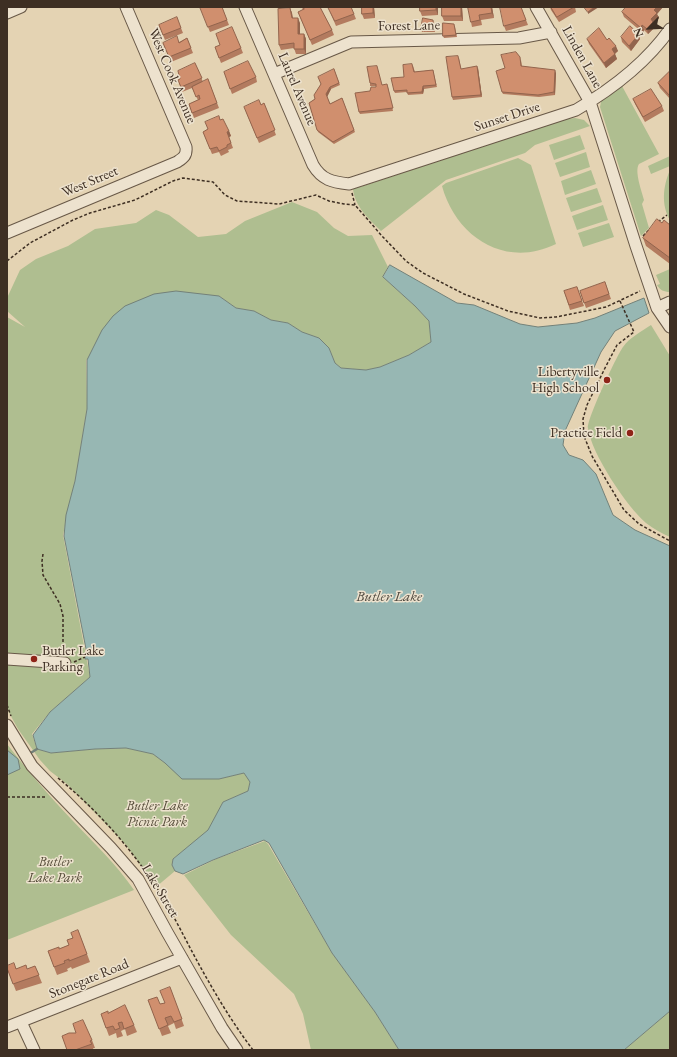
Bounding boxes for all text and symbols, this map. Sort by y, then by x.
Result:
north arrow [629,8,669,48]
street label: Forest Lane [378,17,440,35]
street label: Linden Lane [558,23,606,91]
street label: West Cook Avenue [144,26,200,126]
text: N [630,26,646,40]
street label: Laurel Avenue [274,50,320,128]
street label: Sunset Drive [472,98,542,136]
street label: West Street [59,163,121,201]
place label: Libertyville High School [532,364,599,396]
marker: Libertyville High School [602,375,612,385]
place label: Practice Field [550,425,622,441]
marker: Practice Field [625,428,635,438]
water label: Butler Lake [356,588,422,606]
place label: Butler Lake Parking [42,643,104,676]
marker: Butler Lake Parking [29,654,39,664]
park label: Butler Lake Picnic Park [126,798,188,830]
park label: Butler Lake Park [28,854,82,886]
street label: Lake Street [138,861,182,921]
street label: Stonegate Road [47,955,131,1003]

